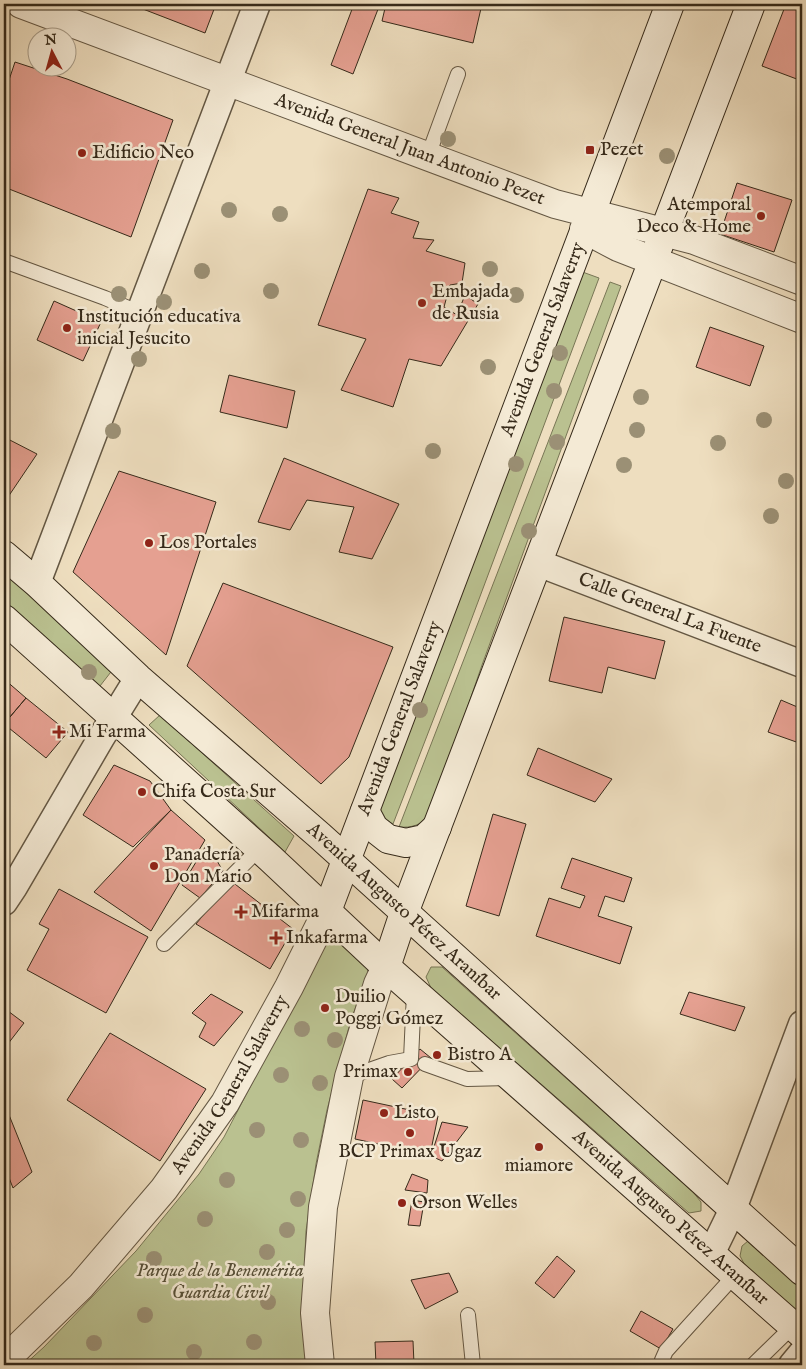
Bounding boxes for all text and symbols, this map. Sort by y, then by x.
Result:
north arrow [28,28,78,78]
text: N [43,30,58,50]
street label: Avenida General Juan Antonio Pezet [270,88,549,211]
place label: Pezet [600,138,644,162]
place label: Edificio Neo [92,141,194,165]
marker: Pezet [584,144,596,156]
marker: Edificio Neo [76,147,88,159]
place label: Atemporal Deco & Home [636,193,752,239]
marker: Atemporal Deco & Home [755,210,767,222]
street label: Avenida General Salaverry [495,238,591,441]
place label: Embajada de Rusia [432,280,510,326]
marker: Embajada de Rusia [416,297,428,309]
place label: Institución educativa inicial Jesucito [77,305,241,351]
marker: Institución educativa inicial Jesucito [61,322,73,334]
place label: Los Portales [159,531,257,555]
marker: Los Portales [143,537,155,549]
street label: Calle General La Fuente [575,567,765,659]
street label: Avenida General Salaverry [352,617,448,820]
place label: Mi Farma [69,720,147,744]
marker: Mi Farma [53,726,65,738]
place label: Chifa Costa Sur [152,780,276,804]
marker: Chifa Costa Sur [136,786,148,798]
street label: Avenida Augusto Pérez Araníbar [301,817,506,1006]
place label: Panadería Don Mario [164,843,252,889]
marker: Panadería Don Mario [148,860,160,872]
place label: Mifarma [251,900,320,924]
marker: Mifarma [235,906,247,918]
place label: Inkafarma [286,926,368,950]
marker: Inkafarma [270,932,282,944]
place label: Duilio Poggi Gómez [335,985,443,1031]
street label: Avenida General Salaverry [166,990,294,1180]
marker: Duilio Poggi Gómez [319,1002,331,1014]
place label: Bistro A [447,1043,513,1067]
marker: Bistro A [431,1049,443,1061]
place label: Primax [343,1060,398,1084]
marker: Primax [402,1066,414,1078]
place label: Listo [394,1101,436,1125]
marker: Listo [378,1107,390,1119]
street label: Avenida Augusto Pérez Araníbar [566,1124,774,1311]
marker: BCP Primax Ugaz [404,1127,416,1139]
place label: BCP Primax Ugaz [338,1140,482,1164]
marker: miamore [533,1141,545,1153]
place label: miamore [505,1154,574,1178]
place label: Orson Welles [412,1191,517,1215]
marker: Orson Welles [396,1197,408,1209]
park label: Parque de la Benemérita Guardia Civil [136,1259,304,1305]

